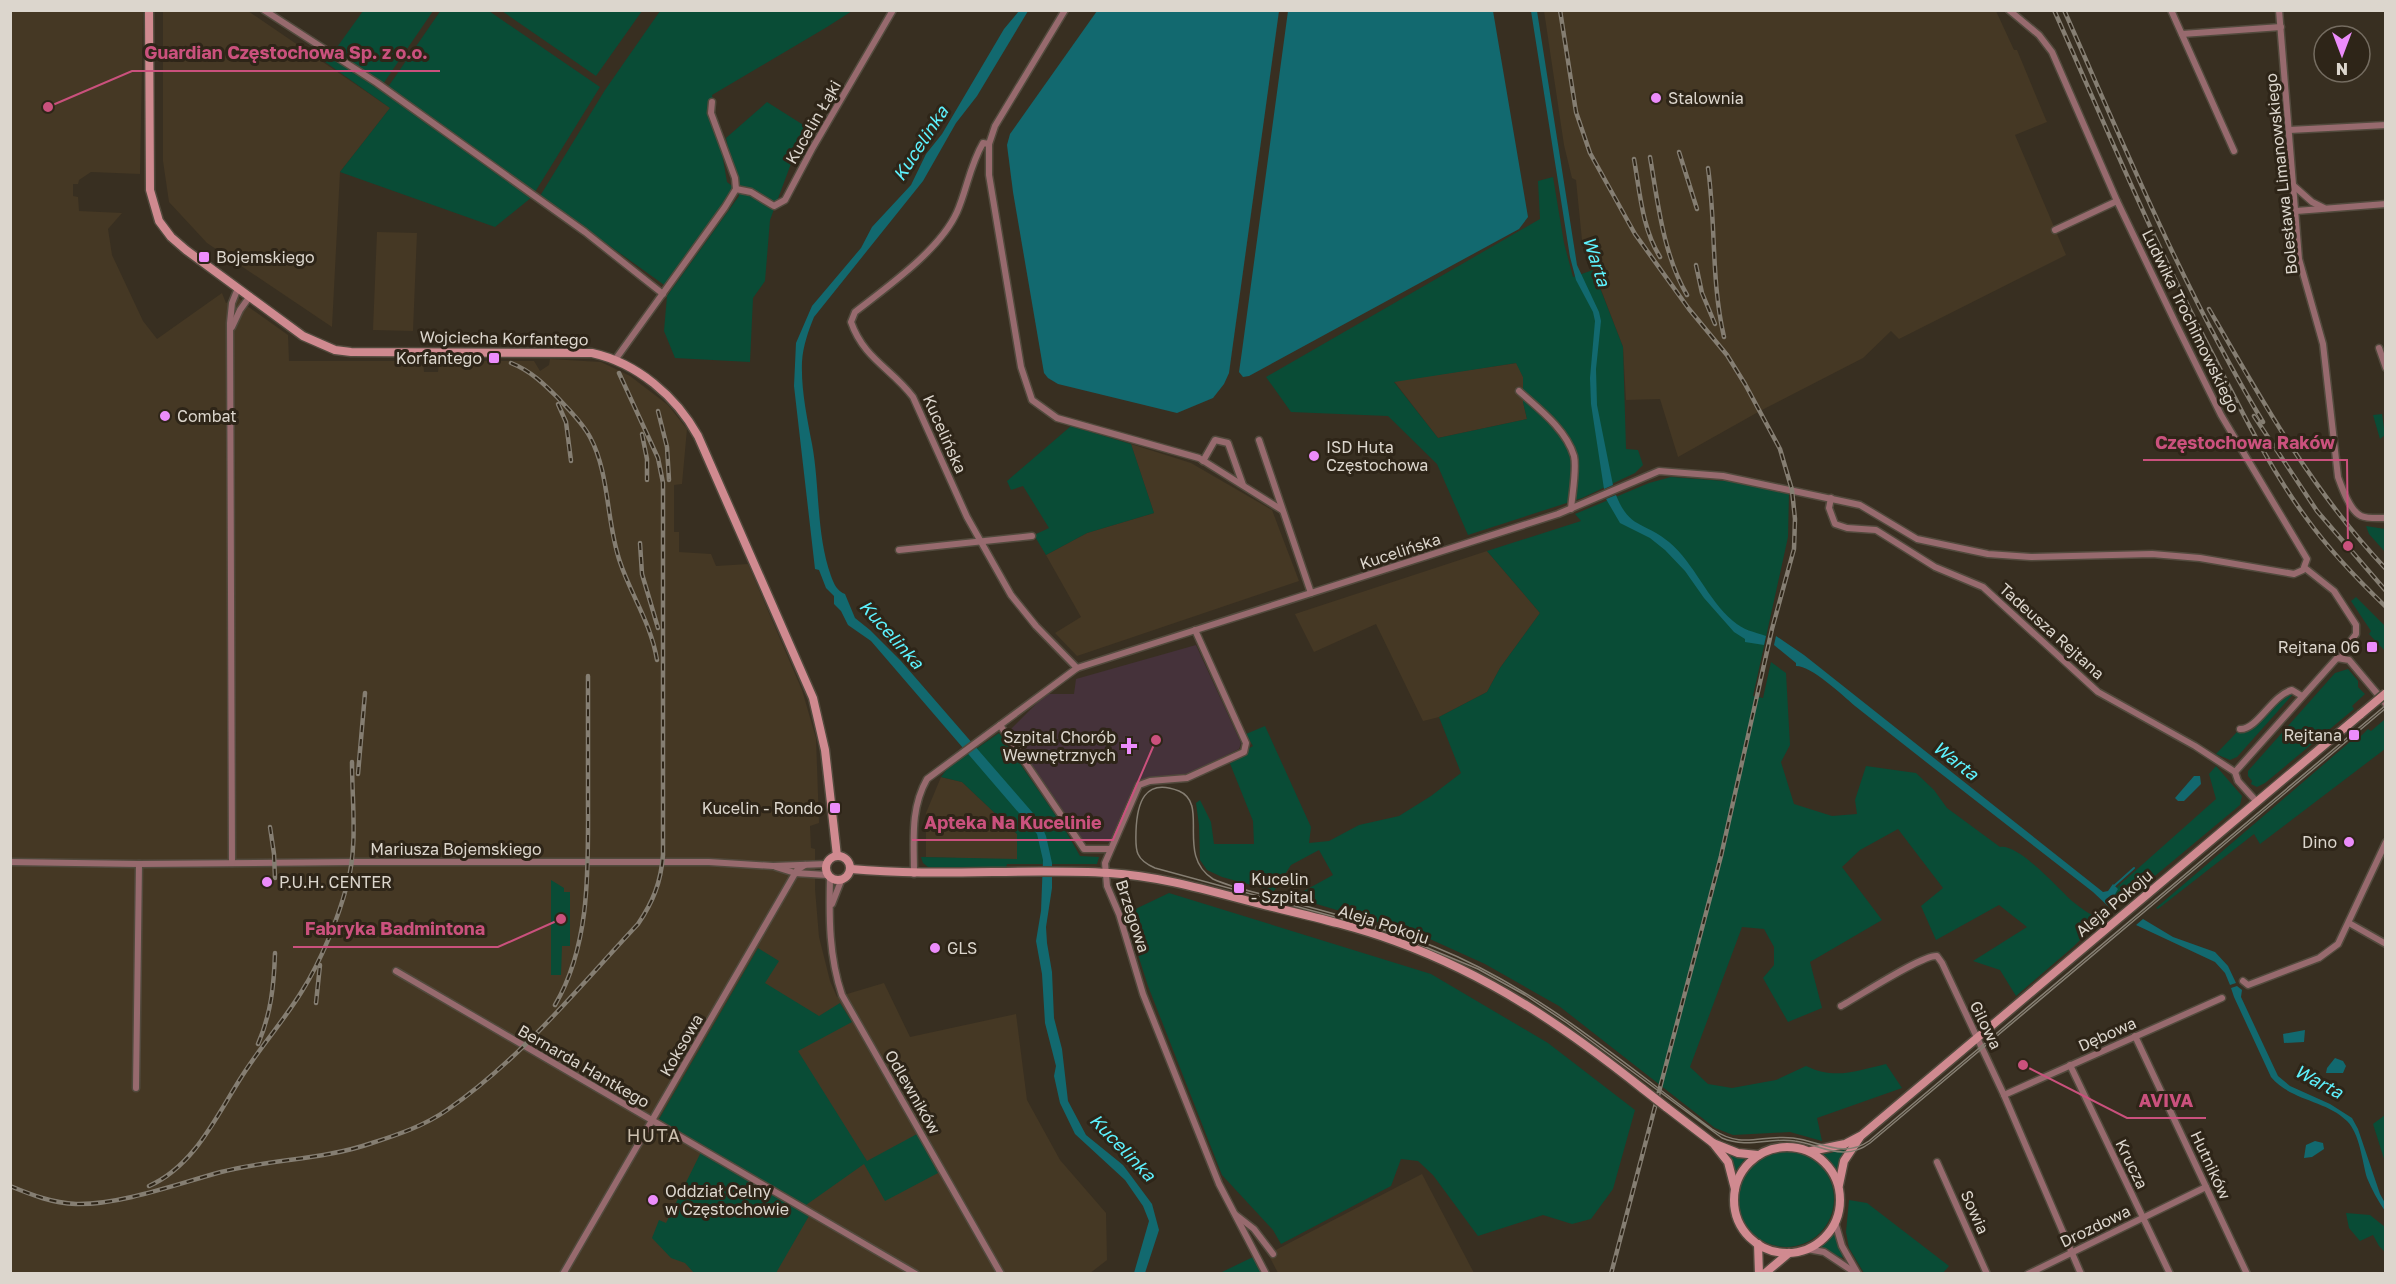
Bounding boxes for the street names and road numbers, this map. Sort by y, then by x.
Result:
street label: Bolesława Limanowskiego [2260,72,2302,276]
street label: Kucelin Łąki [781,76,845,168]
street label: Ludwika Trochimowskiego [2138,226,2244,416]
street label: Wojciecha Korfantego [419,327,589,349]
street label: Kucelińska [919,392,971,476]
street label: Kucelińska [1357,529,1443,573]
street label: Tadeusza Rejtana [1995,579,2109,683]
street label: Mariusza Bojemskiego [370,839,542,859]
street label: Aleja Pokoju [2071,865,2157,941]
street label: Brzegowa [1112,877,1154,955]
street label: Aleja Pokoju [1336,900,1432,948]
street label: Gilowa [1966,997,2006,1053]
street label: Koksowa [655,1010,707,1080]
street label: Dębowa [2075,1012,2139,1056]
street label: Bernarda Hantkego [515,1020,653,1112]
street label: Odlewników [881,1046,945,1138]
street label: Hutników [2186,1127,2236,1203]
street label: Krucza [2111,1136,2153,1192]
street label: Sowia [1957,1187,1993,1237]
street label: Drozdowa [2056,1200,2134,1252]

